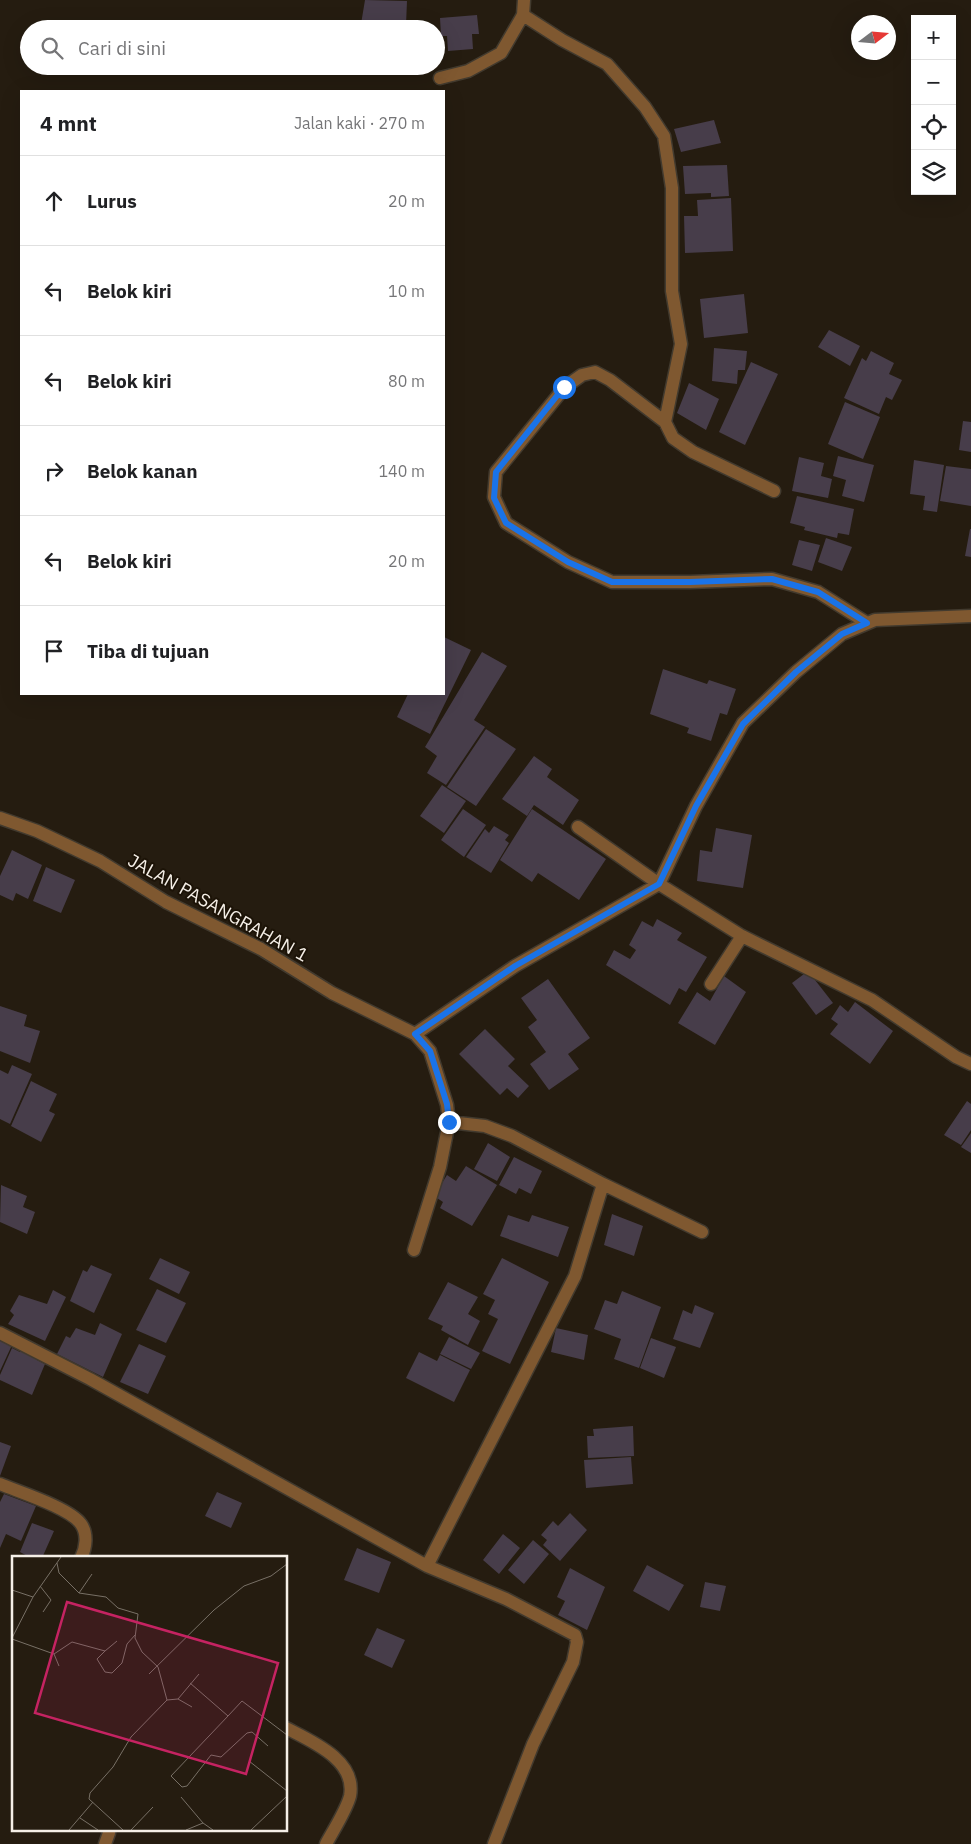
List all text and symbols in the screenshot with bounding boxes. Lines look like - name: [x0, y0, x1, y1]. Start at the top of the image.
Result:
- north arrow: [851, 15, 896, 60]
- map controls: [911, 15, 956, 195]
- button: +: [911, 15, 956, 60]
- search box: [20, 20, 445, 75]
- icon: search: [38, 34, 66, 62]
- text: Cari di sini: [78, 36, 166, 60]
- button: −: [911, 60, 956, 105]
- button: locate: [911, 105, 956, 150]
- text: 4 mnt: [40, 109, 97, 137]
- text: Jalan kaki · 270 m: [294, 113, 425, 133]
- button: layers: [911, 150, 956, 195]
- icon: ahead: [40, 187, 68, 215]
- text: Lurus: [87, 189, 137, 213]
- text: 20 m: [388, 191, 425, 211]
- icon: left: [40, 277, 68, 305]
- text: Belok kiri: [87, 279, 172, 303]
- text: 10 m: [388, 281, 425, 301]
- icon: left: [40, 367, 68, 395]
- text: Belok kiri: [87, 369, 172, 393]
- text: 80 m: [388, 371, 425, 391]
- route start: [553, 376, 576, 399]
- icon: right: [40, 457, 68, 485]
- text: Belok kanan: [87, 459, 198, 483]
- text: 140 m: [378, 461, 425, 481]
- icon: left: [40, 547, 68, 575]
- text: Belok kiri: [87, 549, 172, 573]
- text: 20 m: [388, 551, 425, 571]
- icon: arrive: [40, 637, 68, 665]
- text: Tiba di tujuan: [87, 639, 209, 663]
- street label: JALAN PASANGRAHAN 1: [124, 848, 312, 967]
- route end: [438, 1111, 461, 1134]
- inset map: [12, 1556, 288, 1832]

